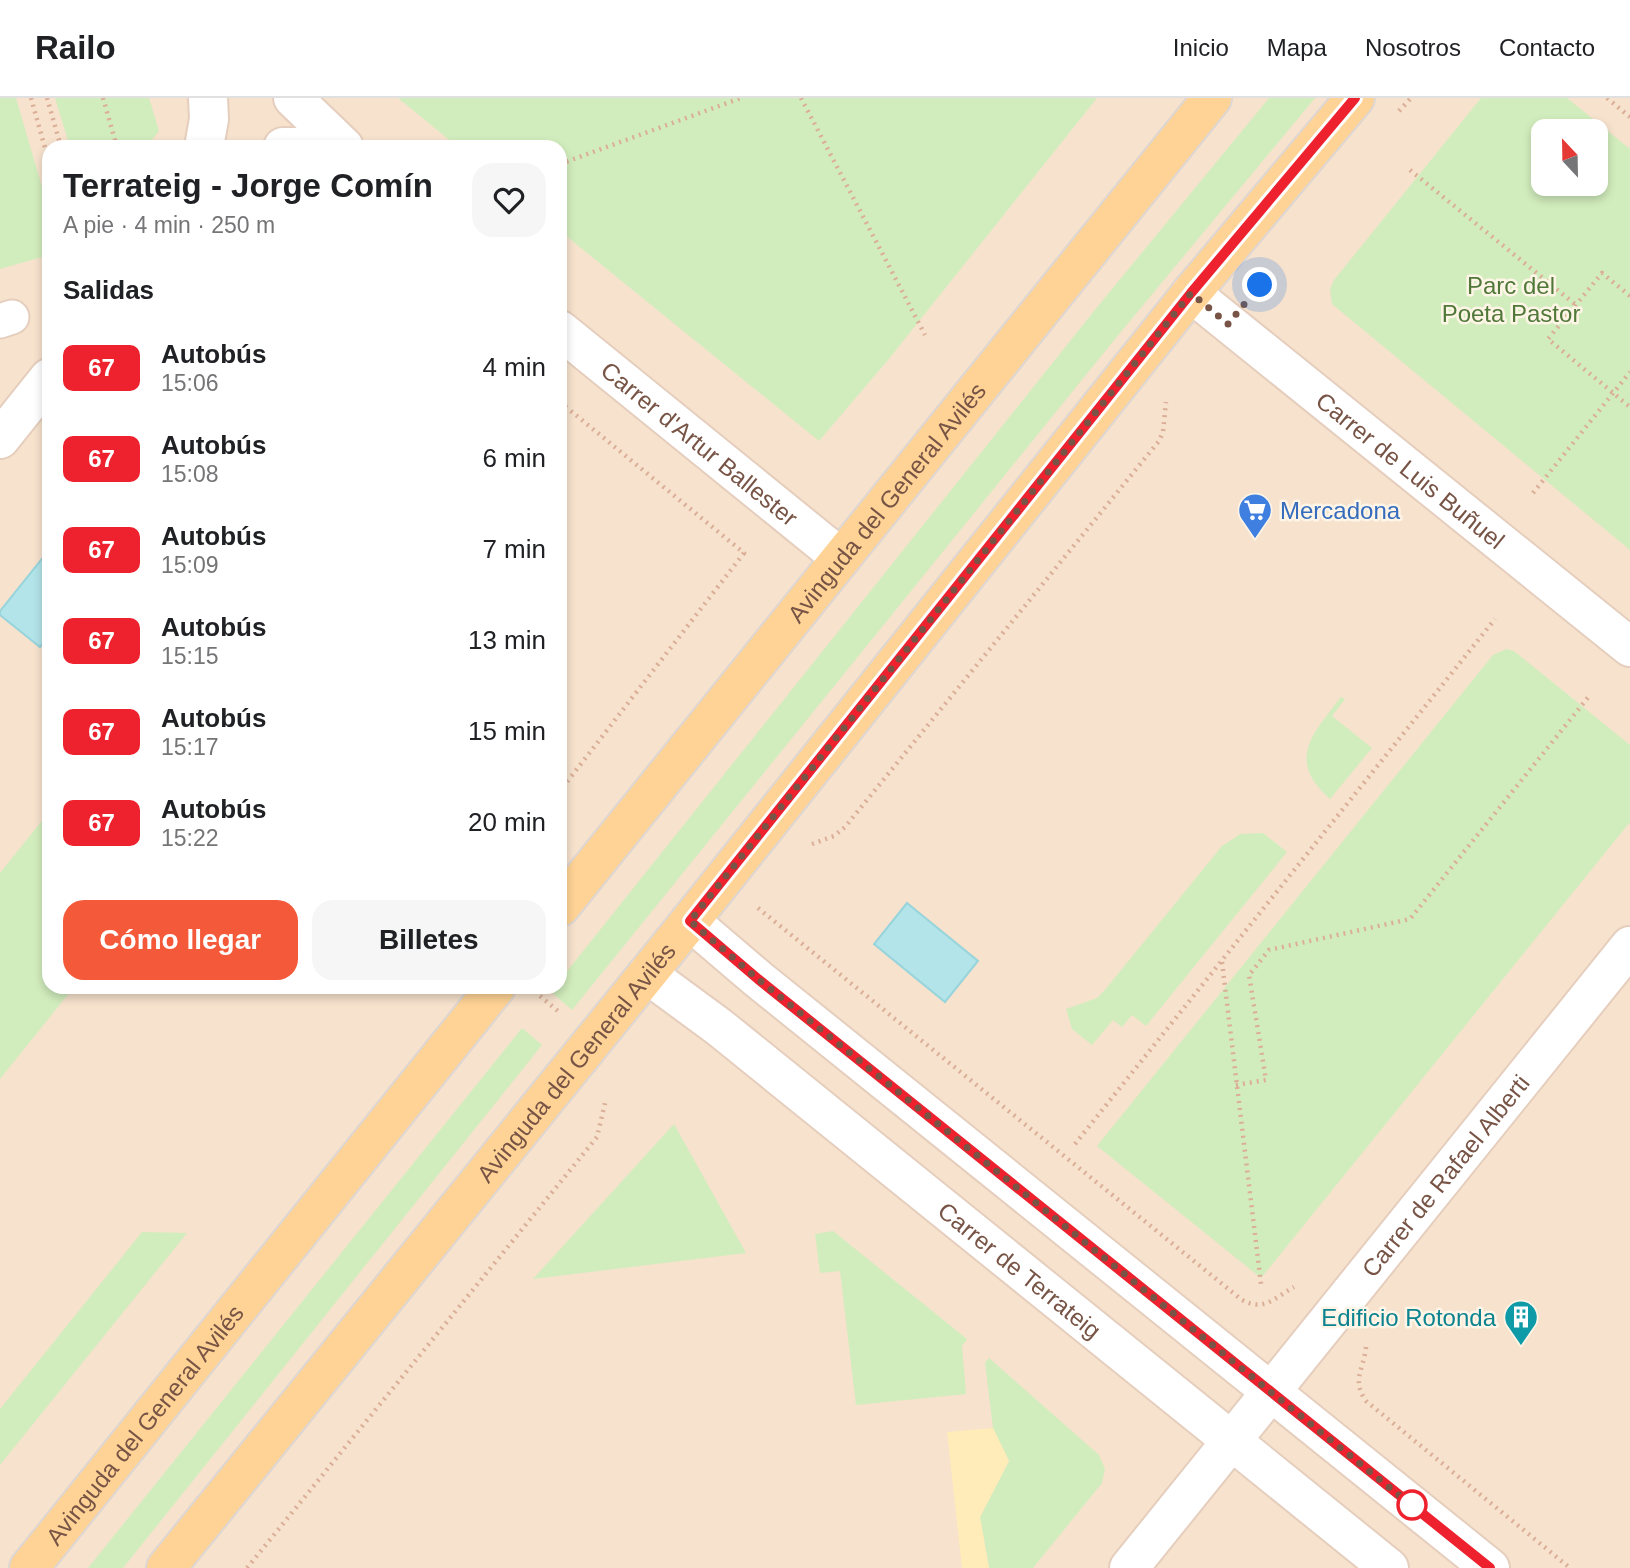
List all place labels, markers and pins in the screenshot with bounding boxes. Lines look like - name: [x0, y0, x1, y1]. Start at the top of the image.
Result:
- supermarket icon: Mercadona: [1236, 491, 1274, 540]
- place label: Mercadona: [1280, 497, 1401, 524]
- building icon: Edificio Rotonda: [1502, 1298, 1540, 1347]
- place label: Edificio Rotonda: [1321, 1304, 1497, 1331]
- unlabelled marker: [1397, 1490, 1427, 1520]

